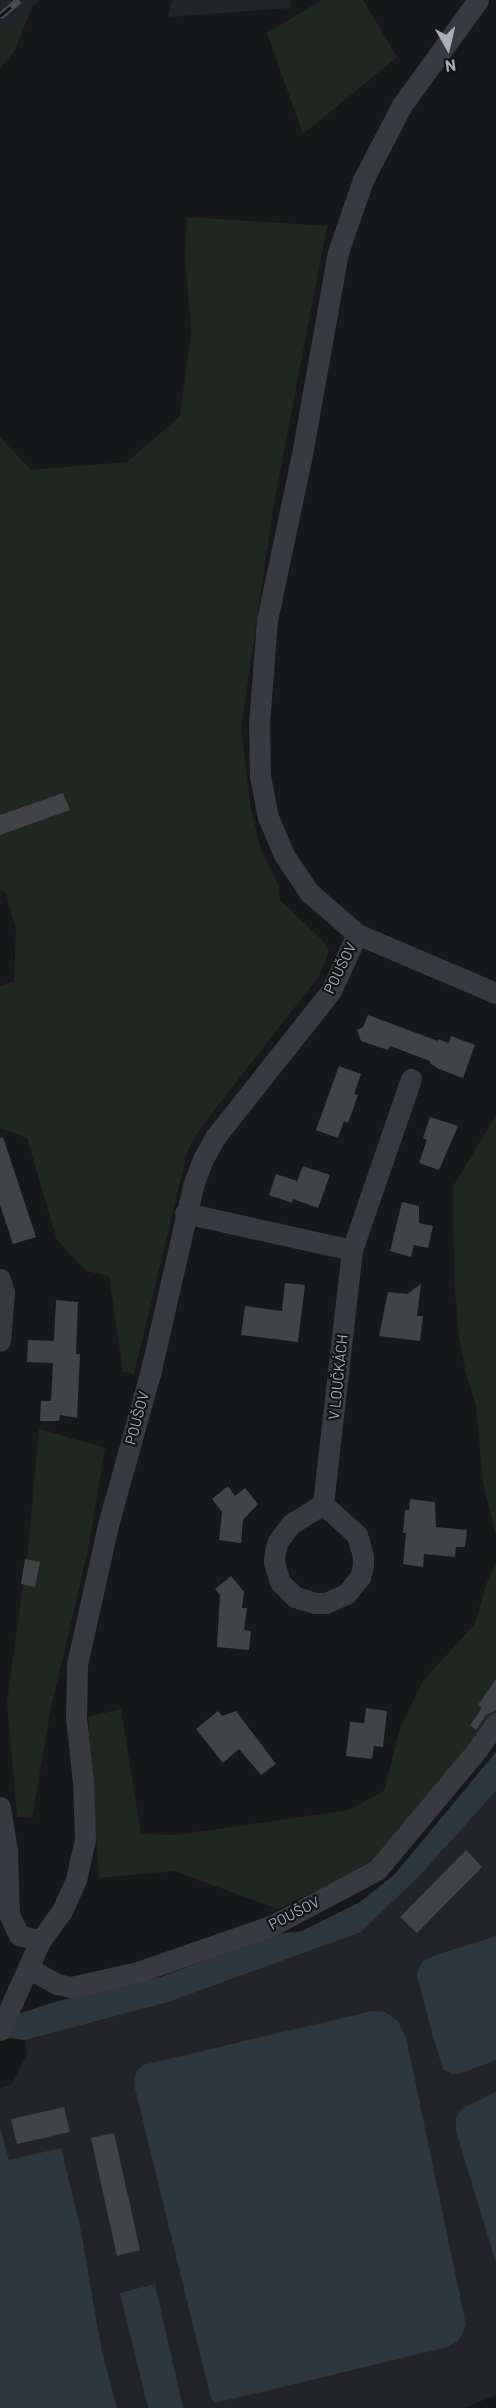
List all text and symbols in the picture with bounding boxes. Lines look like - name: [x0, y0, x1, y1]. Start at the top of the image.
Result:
- north arrow: [418, 18, 478, 78]
- text: N: [444, 56, 457, 76]
- street label: POUŠOV: [320, 939, 360, 997]
- street label: V LOUČKÁCH: [325, 1333, 351, 1421]
- street label: POUŠOV: [121, 1389, 153, 1447]
- street label: POUŠOV: [266, 1893, 322, 1933]

